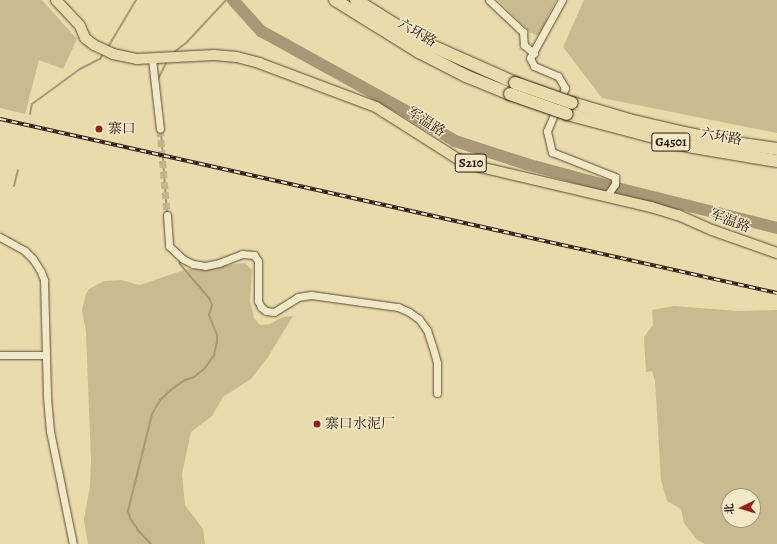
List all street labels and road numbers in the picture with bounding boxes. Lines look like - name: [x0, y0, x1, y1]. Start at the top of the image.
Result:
- street label: 六环路: [395, 15, 439, 51]
- street label: 军温路: [404, 104, 448, 140]
- street label: 六环路: [699, 125, 743, 149]
- road number: G4501: [651, 131, 691, 153]
- road number: S210: [454, 152, 488, 174]
- street label: 军温路: [707, 206, 753, 236]

